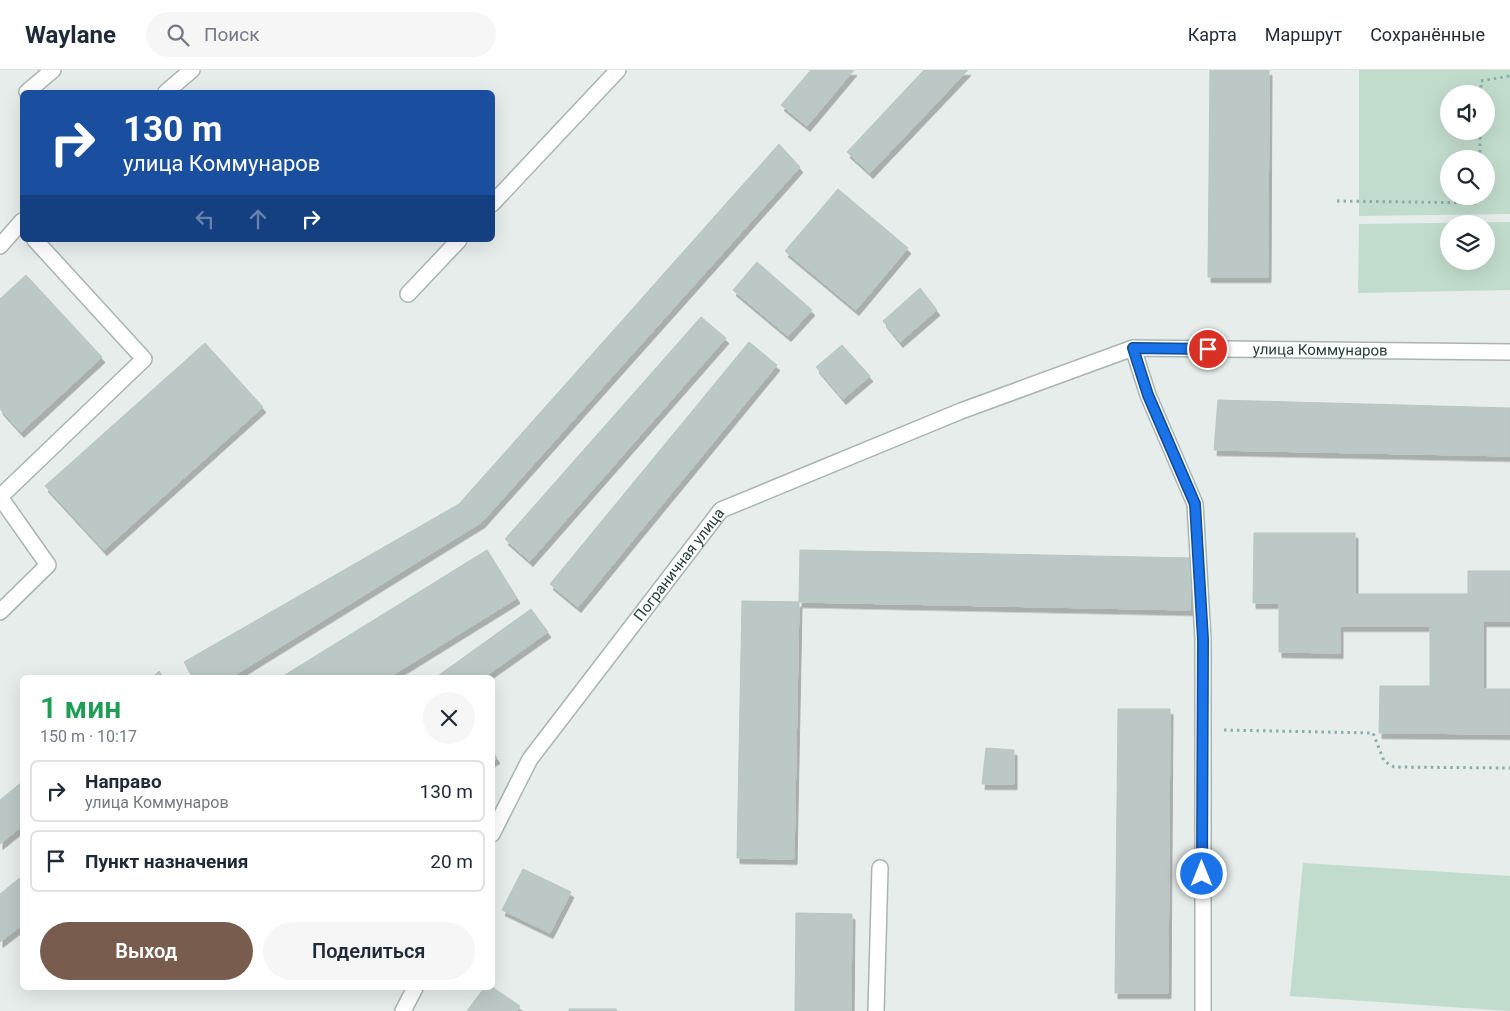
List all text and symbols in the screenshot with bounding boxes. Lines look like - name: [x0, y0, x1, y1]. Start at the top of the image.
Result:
- search box: [146, 12, 496, 57]
- text: Waylane: [25, 21, 116, 49]
- icon: search: [164, 21, 192, 49]
- text: Поиск: [204, 23, 260, 46]
- text: Карта: [1188, 24, 1237, 45]
- text: Маршрут: [1265, 24, 1342, 45]
- text: Сохранённые: [1370, 24, 1485, 45]
- map controls: [1440, 85, 1495, 270]
- button: sound: [1440, 85, 1495, 140]
- text: 130 m: [123, 109, 222, 150]
- icon: right: [40, 110, 105, 175]
- button: search: [1440, 150, 1495, 205]
- text: улица Коммунаров: [123, 151, 320, 176]
- icon: left: [191, 205, 219, 233]
- icon: ahead: [244, 205, 272, 233]
- icon: right: [297, 205, 325, 233]
- button: layers: [1440, 215, 1495, 270]
- pin: [1187, 328, 1229, 370]
- icon: arrive: [1194, 335, 1222, 363]
- street label: улица Коммунаров: [1253, 340, 1388, 360]
- street label: Пограничная улица: [630, 505, 728, 625]
- text: 1 мин: [40, 690, 121, 725]
- button: close: [423, 692, 475, 744]
- text: 150 m · 10:17: [40, 727, 137, 746]
- text: Направо: [85, 770, 162, 793]
- icon: right: [42, 777, 70, 805]
- text: 130 m: [420, 780, 473, 803]
- text: улица Коммунаров: [85, 793, 229, 812]
- icon: arrive: [42, 847, 70, 875]
- position arrow: [1175, 847, 1227, 899]
- text: Пункт назначения: [85, 850, 248, 873]
- text: 20 m: [430, 850, 473, 873]
- button: Выход: [40, 922, 253, 980]
- button: Поделиться: [263, 922, 475, 980]

